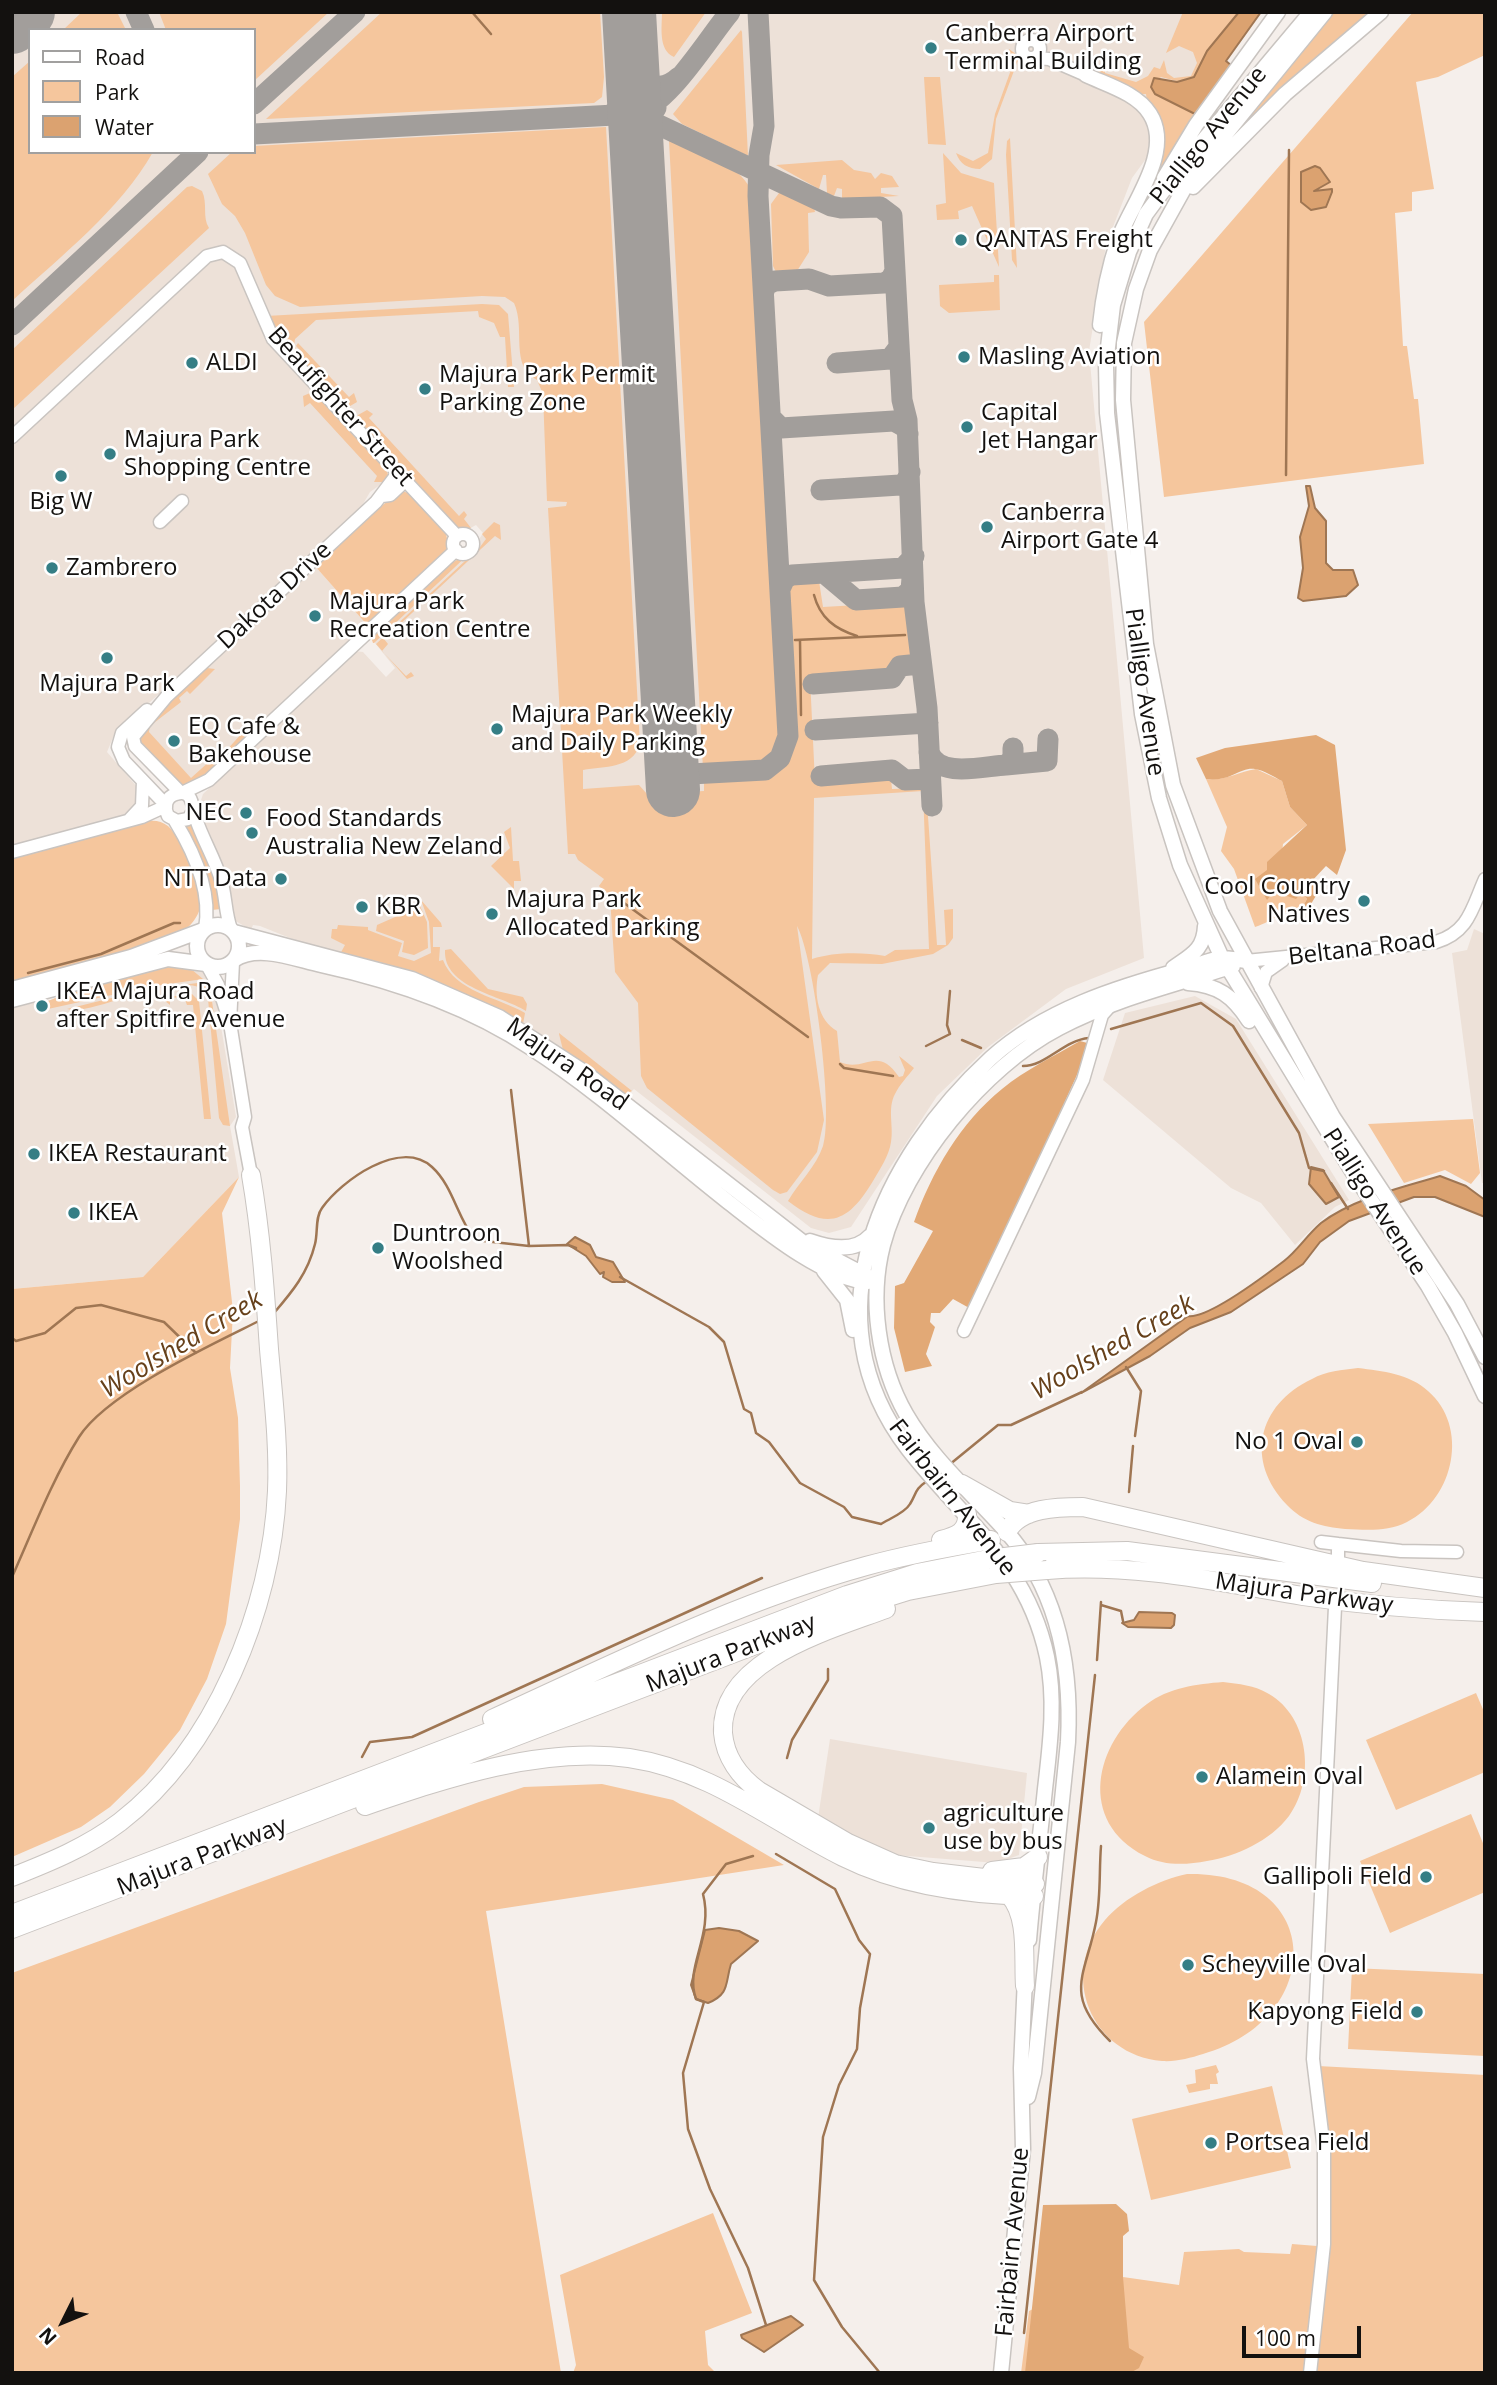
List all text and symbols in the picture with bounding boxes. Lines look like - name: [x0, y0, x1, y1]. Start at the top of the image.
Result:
- place label: Canberra Airport Terminal Building: [945, 20, 1141, 76]
- legend: [28, 28, 256, 154]
- marker: Canberra Airport Terminal Building: [923, 40, 939, 56]
- text: Road: [95, 43, 145, 71]
- street label: Pialligo Avenue: [1145, 61, 1273, 211]
- text: Park: [95, 78, 139, 106]
- text: Water: [95, 113, 154, 141]
- place label: QANTAS Freight: [975, 226, 1153, 254]
- marker: QANTAS Freight: [953, 232, 969, 248]
- street label: Beaufighter Street: [261, 322, 419, 492]
- place label: Masling Aviation: [978, 343, 1161, 371]
- place label: ALDI: [206, 349, 258, 377]
- marker: Masling Aviation: [956, 349, 972, 365]
- marker: ALDI: [184, 355, 200, 371]
- place label: Majura Park Permit Parking Zone: [439, 361, 655, 417]
- marker: Majura Park Permit Parking Zone: [417, 381, 433, 397]
- place label: Capital Jet Hangar: [981, 399, 1098, 455]
- marker: Capital Jet Hangar: [959, 419, 975, 435]
- place label: Majura Park Shopping Centre: [124, 426, 311, 482]
- marker: Majura Park Shopping Centre: [102, 446, 118, 462]
- marker: Big W: [53, 468, 69, 484]
- place label: Big W: [30, 488, 92, 516]
- place label: Canberra Airport Gate 4: [1001, 499, 1159, 555]
- marker: Canberra Airport Gate 4: [979, 519, 995, 535]
- street label: Dakota Drive: [212, 536, 338, 656]
- place label: Zambrero: [66, 554, 178, 582]
- marker: Zambrero: [44, 560, 60, 576]
- place label: Majura Park Recreation Centre: [329, 588, 531, 644]
- street label: Pialligo Avenue: [1118, 606, 1170, 778]
- marker: Majura Park Recreation Centre: [307, 608, 323, 624]
- marker: Majura Park: [99, 650, 115, 666]
- place label: Majura Park: [39, 670, 175, 698]
- place label: Majura Park Weekly and Daily Parking: [511, 701, 732, 757]
- place label: EQ Cafe & Bakehouse: [188, 713, 312, 769]
- marker: Majura Park Weekly and Daily Parking: [489, 721, 505, 737]
- marker: EQ Cafe & Bakehouse: [166, 733, 182, 749]
- place label: NEC: [185, 799, 232, 827]
- marker: NEC: [238, 805, 254, 821]
- place label: Food Standards Australia New Zeland: [266, 805, 503, 861]
- marker: Food Standards Australia New Zeland: [244, 825, 260, 841]
- place label: NTT Data: [164, 865, 267, 893]
- marker: NTT Data: [273, 871, 289, 887]
- place label: Cool Country Natives: [1204, 873, 1350, 929]
- place label: Majura Park Allocated Parking: [506, 886, 700, 942]
- place label: KBR: [376, 893, 421, 921]
- marker: Cool Country Natives: [1356, 893, 1372, 909]
- marker: KBR: [354, 899, 370, 915]
- marker: Majura Park Allocated Parking: [484, 906, 500, 922]
- street label: Beltana Road: [1287, 926, 1437, 972]
- place label: IKEA Majura Road after Spitfire Avenue: [56, 978, 285, 1034]
- marker: IKEA Majura Road after Spitfire Avenue: [34, 998, 50, 1014]
- street label: Majura Road: [500, 1012, 634, 1118]
- street label: Pialligo Avenue: [1316, 1123, 1432, 1281]
- place label: IKEA Restaurant: [48, 1140, 227, 1168]
- marker: IKEA Restaurant: [26, 1146, 42, 1162]
- place label: IKEA: [88, 1199, 138, 1227]
- marker: IKEA: [66, 1205, 82, 1221]
- place label: Duntroon Woolshed: [392, 1220, 503, 1276]
- marker: Duntroon Woolshed: [370, 1240, 386, 1256]
- water label: Woolshed Creek: [96, 1284, 268, 1406]
- water label: Woolshed Creek: [1026, 1289, 1200, 1407]
- street label: Fairbairn Avenue: [882, 1414, 1022, 1582]
- place label: No 1 Oval: [1234, 1428, 1343, 1456]
- marker: No 1 Oval: [1349, 1434, 1365, 1450]
- street label: Majura Parkway: [1213, 1567, 1395, 1621]
- street label: Majura Parkway: [642, 1608, 820, 1700]
- place label: Alamein Oval: [1216, 1763, 1363, 1791]
- marker: Alamein Oval: [1194, 1769, 1210, 1785]
- place label: agriculture use by bus: [943, 1800, 1064, 1856]
- street label: Majura Parkway: [113, 1811, 291, 1903]
- marker: agriculture use by bus: [921, 1820, 937, 1836]
- place label: Gallipoli Field: [1263, 1863, 1412, 1891]
- marker: Gallipoli Field: [1418, 1869, 1434, 1885]
- place label: Scheyville Oval: [1202, 1951, 1367, 1979]
- marker: Scheyville Oval: [1180, 1957, 1196, 1973]
- place label: Kapyong Field: [1247, 1998, 1403, 2026]
- marker: Kapyong Field: [1409, 2004, 1425, 2020]
- place label: Portsea Field: [1225, 2129, 1369, 2157]
- marker: Portsea Field: [1203, 2135, 1219, 2151]
- street label: Fairbairn Avenue: [990, 2146, 1036, 2338]
- north arrow: [28, 2287, 98, 2357]
- scale bar: [1245, 2312, 1364, 2356]
- text: N: [33, 2322, 62, 2351]
- text: 100 m: [1255, 2324, 1316, 2352]

